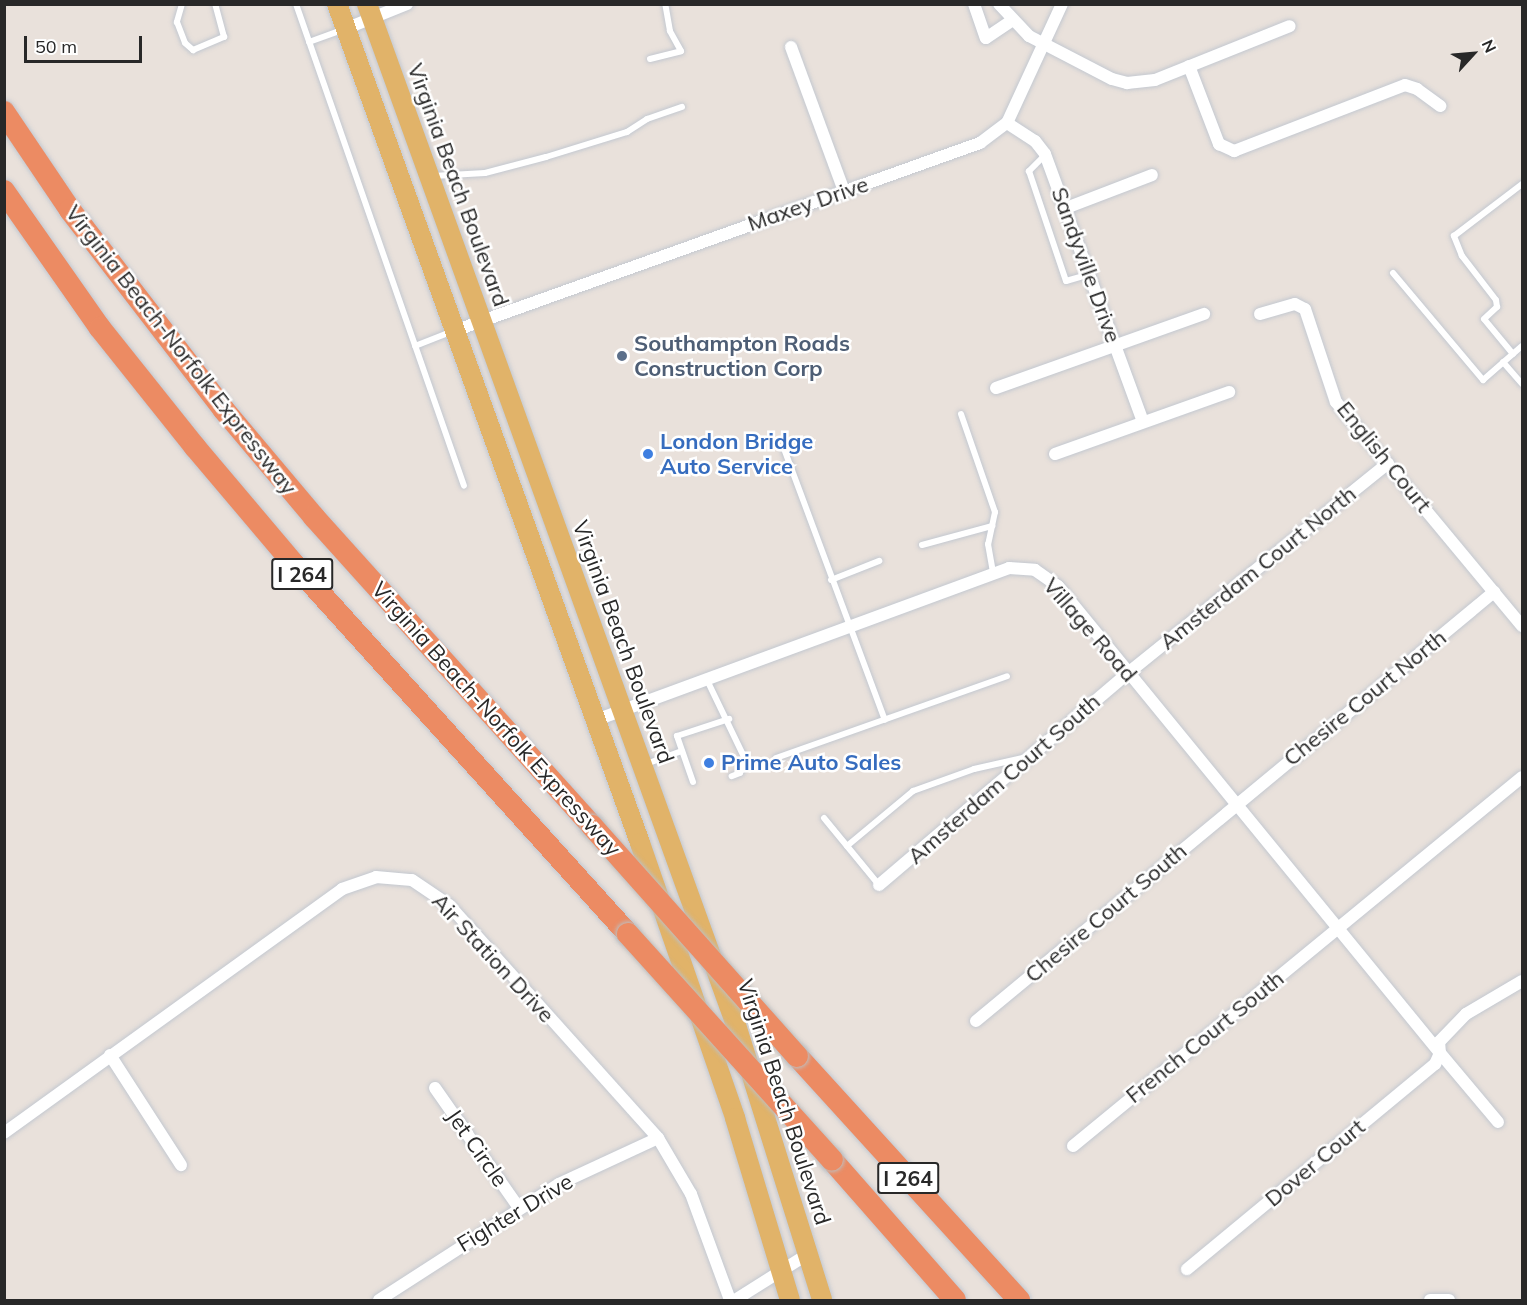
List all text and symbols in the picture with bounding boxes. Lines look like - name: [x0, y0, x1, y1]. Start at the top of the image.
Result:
- scale bar: [27, 24, 146, 62]
- north arrow: [1443, 24, 1503, 84]
- text: 50 m: [35, 35, 77, 58]
- text: N: [1478, 36, 1501, 56]
- street label: Virginia Beach Boulevard: [402, 60, 514, 310]
- street label: Maxey Drive: [744, 171, 872, 237]
- street label: Sandyville Drive: [1046, 184, 1126, 346]
- street label: Virginia Beach-Norfolk Expressway: [60, 200, 302, 500]
- place label: Southampton Roads Construction Corp: [634, 330, 850, 382]
- marker: Southampton Roads Construction Corp: [615, 349, 629, 363]
- street label: English Court: [1331, 396, 1437, 518]
- place label: London Bridge Auto Service: [660, 428, 813, 480]
- marker: London Bridge Auto Service: [641, 447, 655, 461]
- street label: Amsterdam Court North: [1155, 481, 1361, 655]
- street label: Virginia Beach Boulevard: [567, 517, 679, 767]
- road number: I 264: [270, 556, 334, 592]
- street label: Village Road: [1038, 573, 1142, 687]
- street label: Virginia Beach-Norfolk Expressway: [366, 576, 626, 862]
- street label: Chesire Court North: [1278, 624, 1452, 772]
- street label: Amsterdam Court South: [902, 688, 1106, 870]
- place label: Prime Auto Sales: [721, 750, 901, 776]
- marker: Prime Auto Sales: [702, 756, 716, 770]
- street label: Chesire Court South: [1020, 838, 1192, 988]
- street label: Air Station Drive: [426, 888, 560, 1028]
- street label: French Court South: [1121, 965, 1289, 1109]
- street label: Virginia Beach Boulevard: [732, 976, 836, 1228]
- street label: Jet Circle: [441, 1104, 513, 1192]
- street label: Dover Court: [1260, 1114, 1370, 1212]
- road number: I 264: [876, 1160, 940, 1196]
- street label: Fighter Drive: [452, 1168, 578, 1258]

